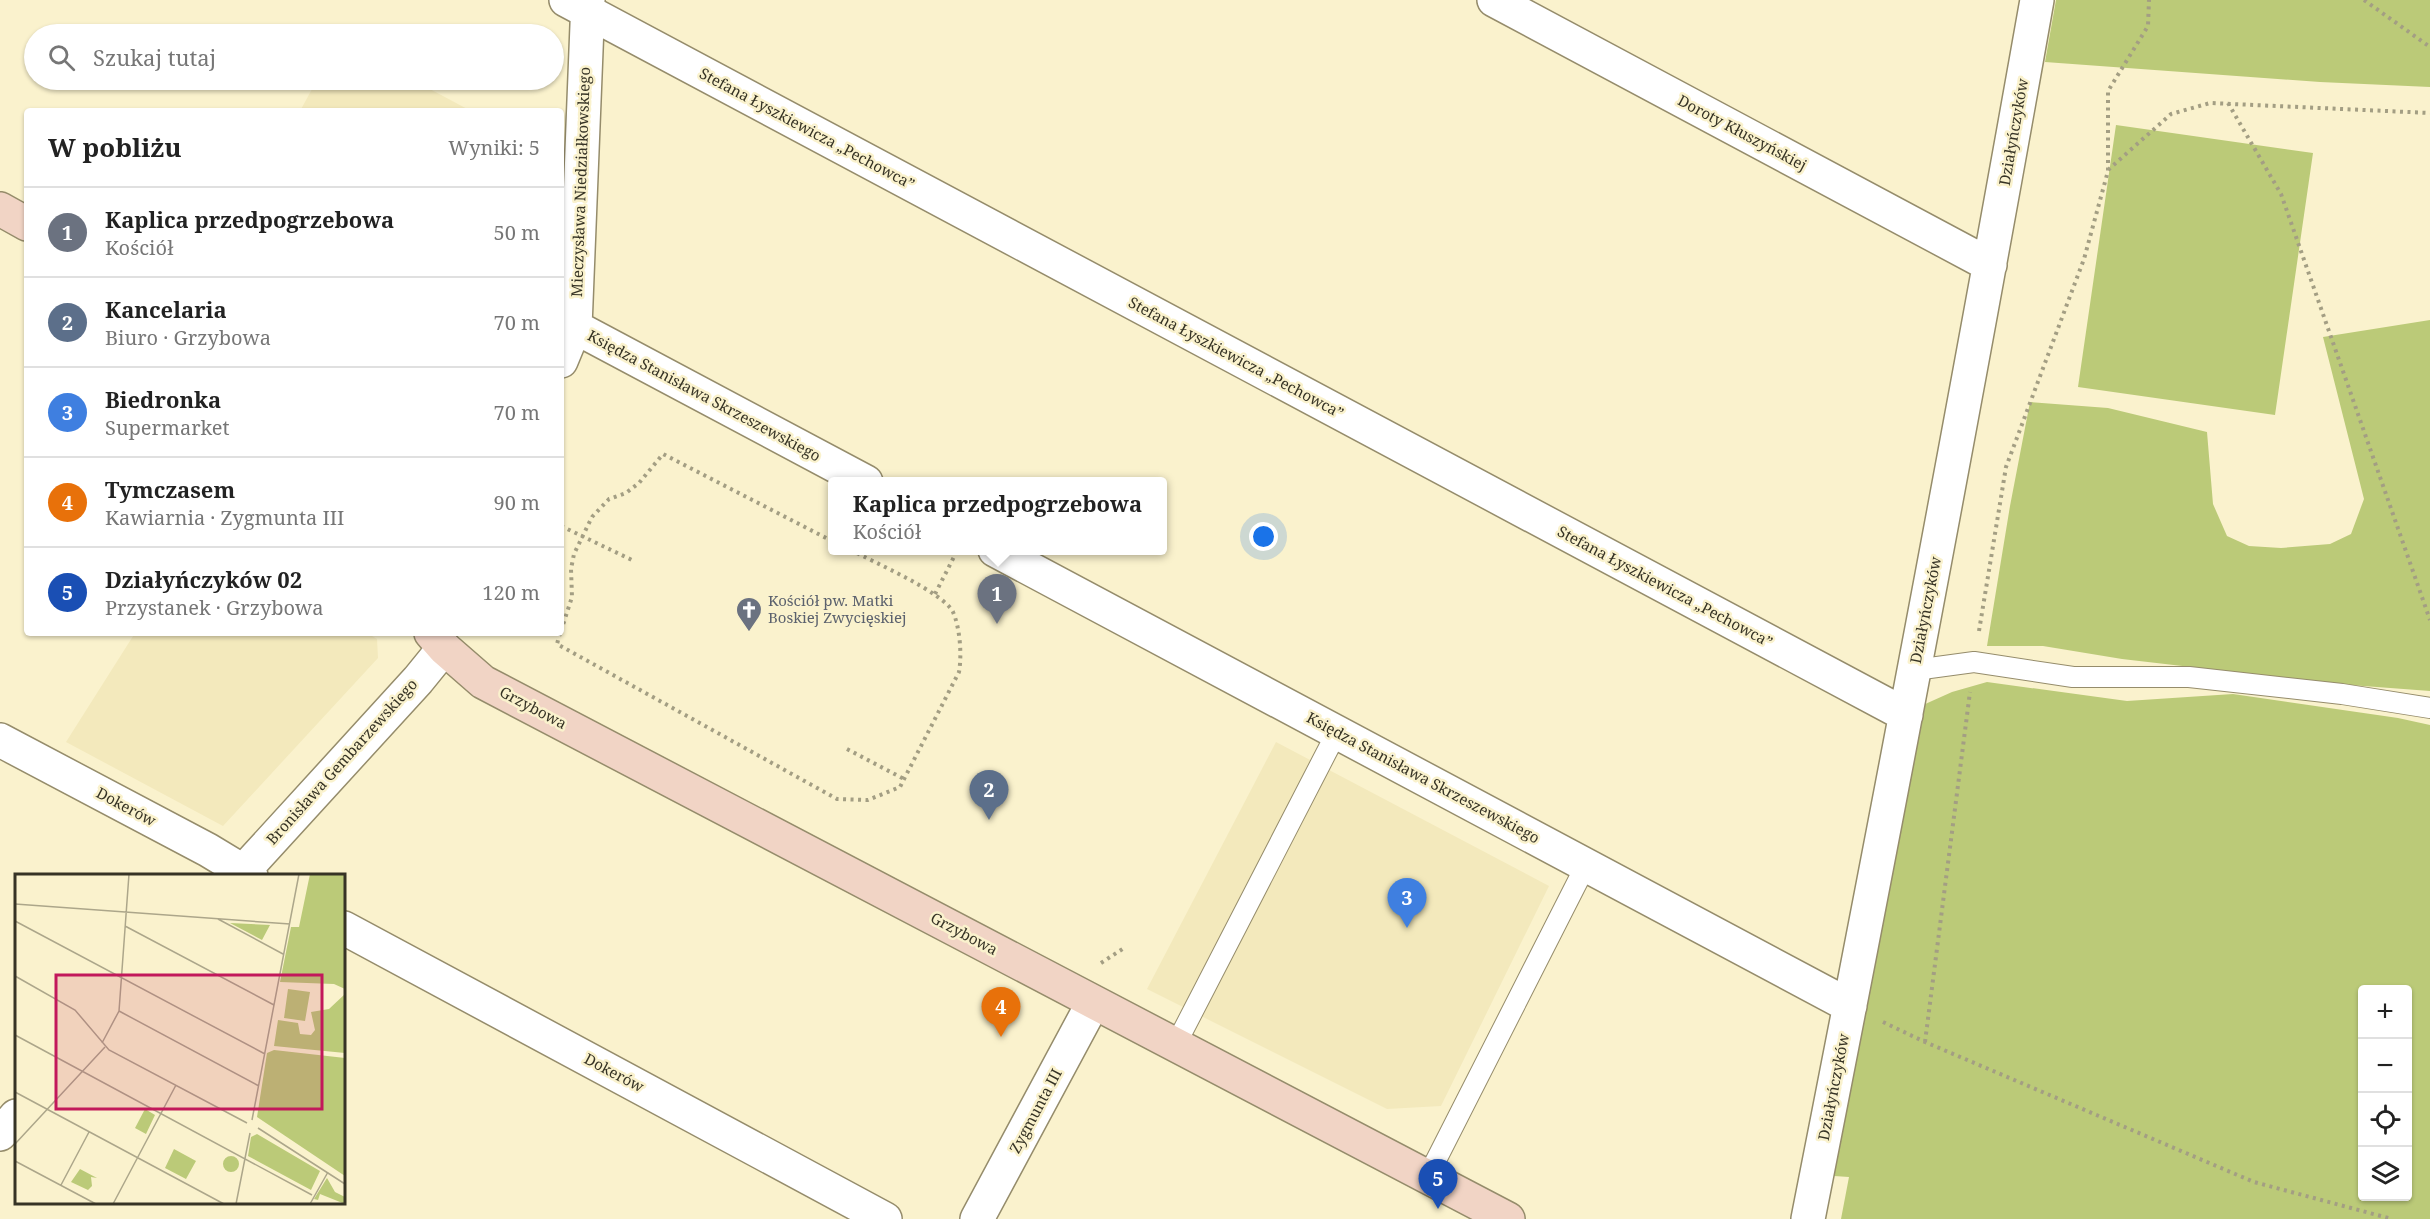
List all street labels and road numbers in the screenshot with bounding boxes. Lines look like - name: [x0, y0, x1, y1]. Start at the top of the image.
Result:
- street label: Stefana Łyszkiewicza „Pechowca”: [696, 63, 919, 193]
- street label: Mieczysława Niedziałkowskiego: [566, 67, 594, 297]
- street label: Działyńczyków: [1994, 77, 2032, 187]
- street label: Doroty Kłuszyńskiej: [1675, 90, 1810, 175]
- street label: Stefana Łyszkiewicza „Pechowca”: [1125, 292, 1348, 422]
- street label: Księdza Stanisława Skrzeszewskiego: [584, 325, 824, 465]
- street label: Stefana Łyszkiewicza „Pechowca”: [1554, 521, 1777, 651]
- street label: Działyńczyków: [1905, 555, 1945, 665]
- street label: Bronisława Gembarzewskiego: [261, 674, 421, 849]
- street label: Grzybowa: [496, 681, 570, 733]
- street label: Księdza Stanisława Skrzeszewskiego: [1303, 707, 1543, 847]
- street label: Dokerów: [93, 782, 160, 830]
- street label: Grzybowa: [927, 907, 1001, 959]
- street label: Działyńczyków: [1813, 1032, 1853, 1142]
- street label: Dokerów: [581, 1048, 648, 1096]
- street label: Zygmunta III: [1004, 1065, 1066, 1156]

